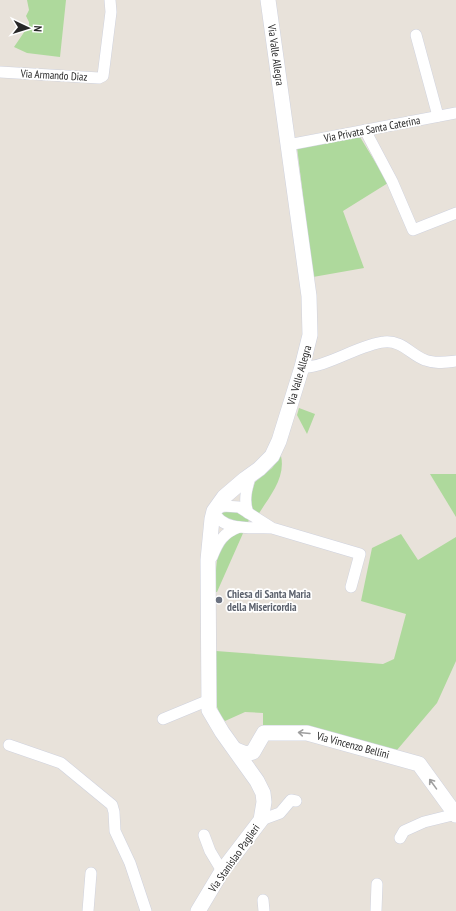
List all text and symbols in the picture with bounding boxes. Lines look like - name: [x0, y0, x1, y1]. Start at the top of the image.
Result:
- north arrow: [8, 8, 48, 48]
- street label: Via Valle Allegra: [265, 23, 287, 87]
- text: N: [31, 25, 45, 32]
- street label: Via Armando Diaz: [19, 66, 88, 84]
- street label: Via Privata Santa Caterina: [322, 113, 421, 145]
- street label: Via Valle Allegra: [283, 343, 314, 408]
- place label: Chiesa di Santa Maria della Misericordia: [227, 587, 311, 614]
- marker: Chiesa di Santa Maria della Misericordia: [214, 595, 224, 605]
- street label: Via Vincenzo Bellini: [314, 728, 391, 761]
- one-way arrow: [298, 730, 311, 737]
- one-way arrow: [429, 778, 437, 789]
- street label: Via Stanislao Paglieri: [205, 821, 263, 896]

